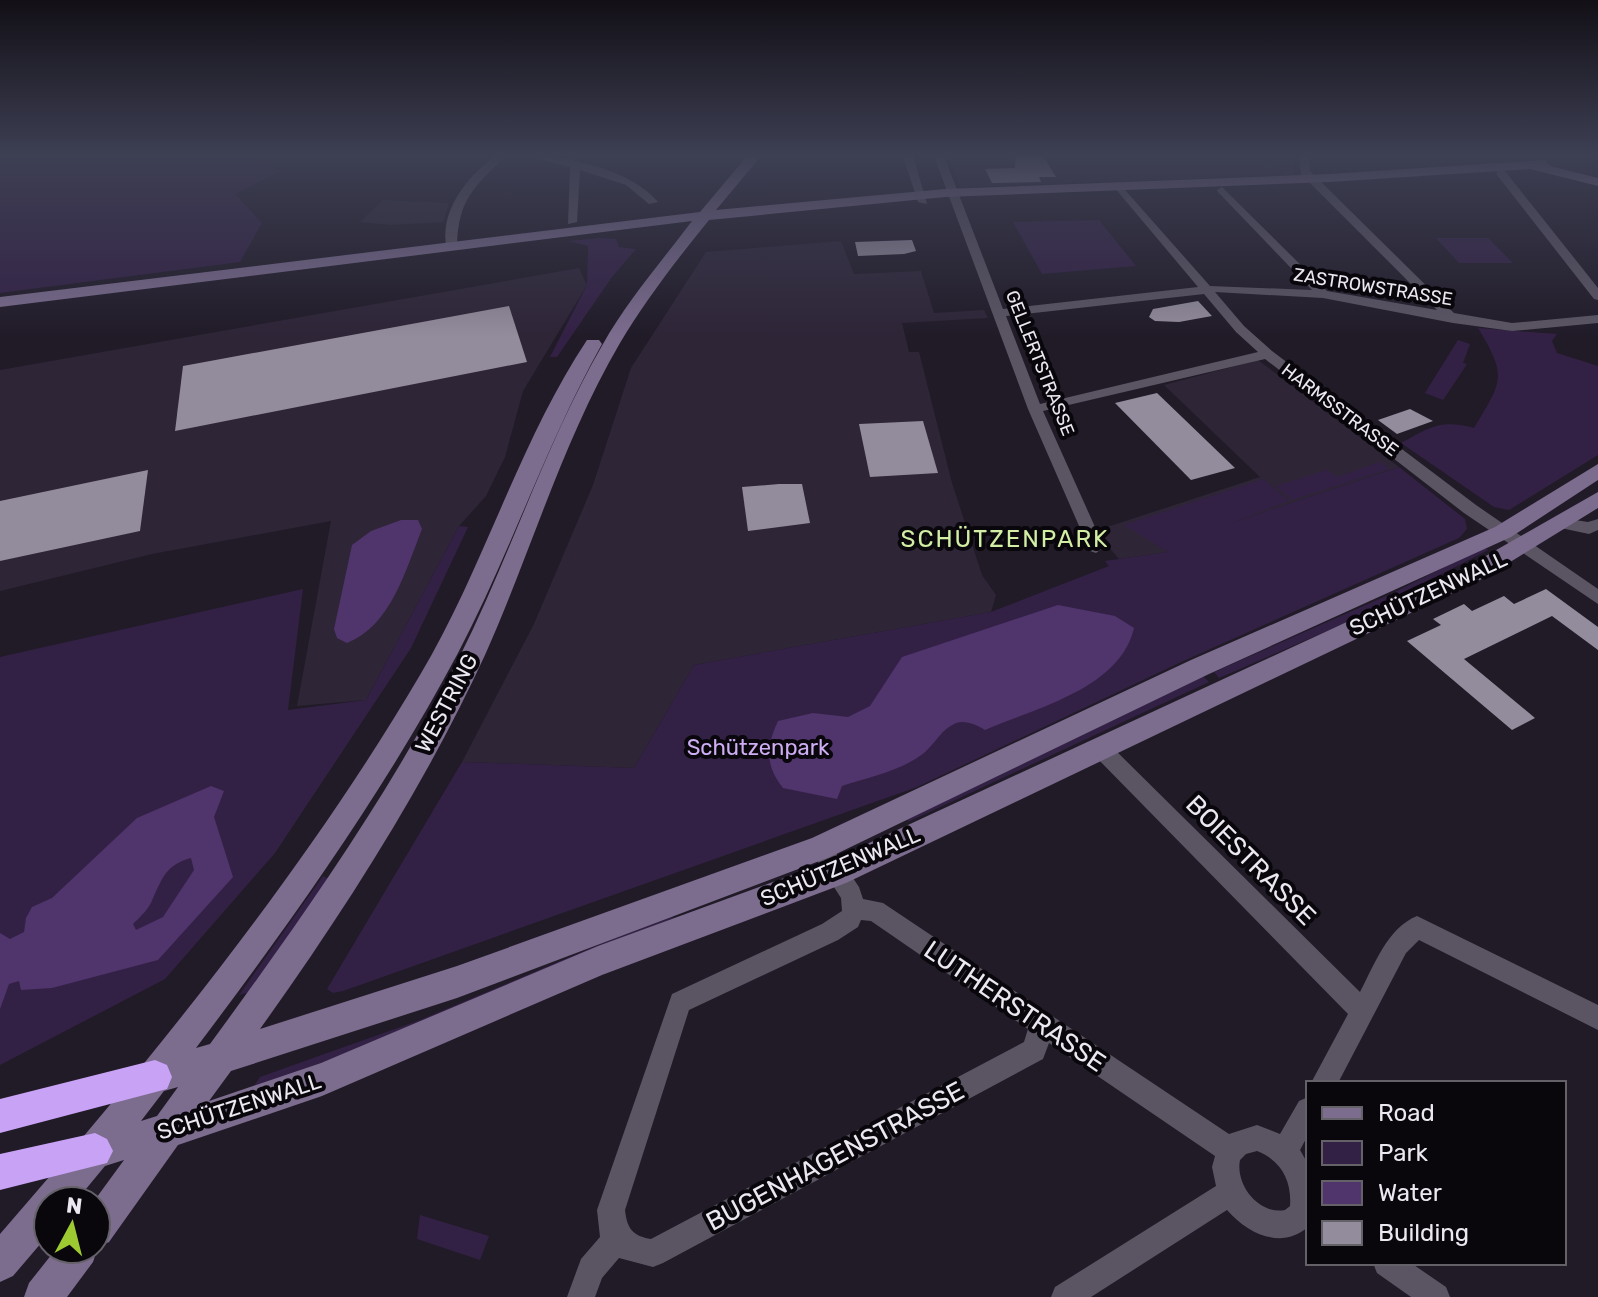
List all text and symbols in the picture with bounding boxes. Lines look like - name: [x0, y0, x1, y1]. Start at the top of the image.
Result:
- street label: ZASTROWSTRASSE: [1292, 264, 1454, 310]
- street label: GELLERTSTRASSE: [1001, 287, 1079, 439]
- street label: HARMSSTRASSE: [1277, 359, 1403, 461]
- district label: SCHÜTZENPARK: [900, 525, 1110, 553]
- street label: SCHÜTZENWALL: [1345, 545, 1511, 642]
- street label: WESTRING: [409, 649, 484, 757]
- park label: Schützenpark: [687, 734, 830, 761]
- street label: BOIESTRASSE: [1179, 789, 1322, 932]
- street label: SCHÜTZENWALL: [756, 821, 924, 912]
- street label: LUTHERSTRASSE: [918, 934, 1111, 1079]
- street label: SCHÜTZENWALL: [154, 1067, 324, 1146]
- street label: BUGENHAGENSTRASSE: [701, 1075, 969, 1238]
- legend: [1306, 1081, 1566, 1265]
- text: Road: [1378, 1099, 1435, 1127]
- text: Park: [1378, 1139, 1429, 1167]
- text: Water: [1378, 1179, 1442, 1207]
- north arrow: [32, 1185, 112, 1265]
- text: N: [65, 1191, 84, 1220]
- text: Building: [1378, 1219, 1469, 1247]

